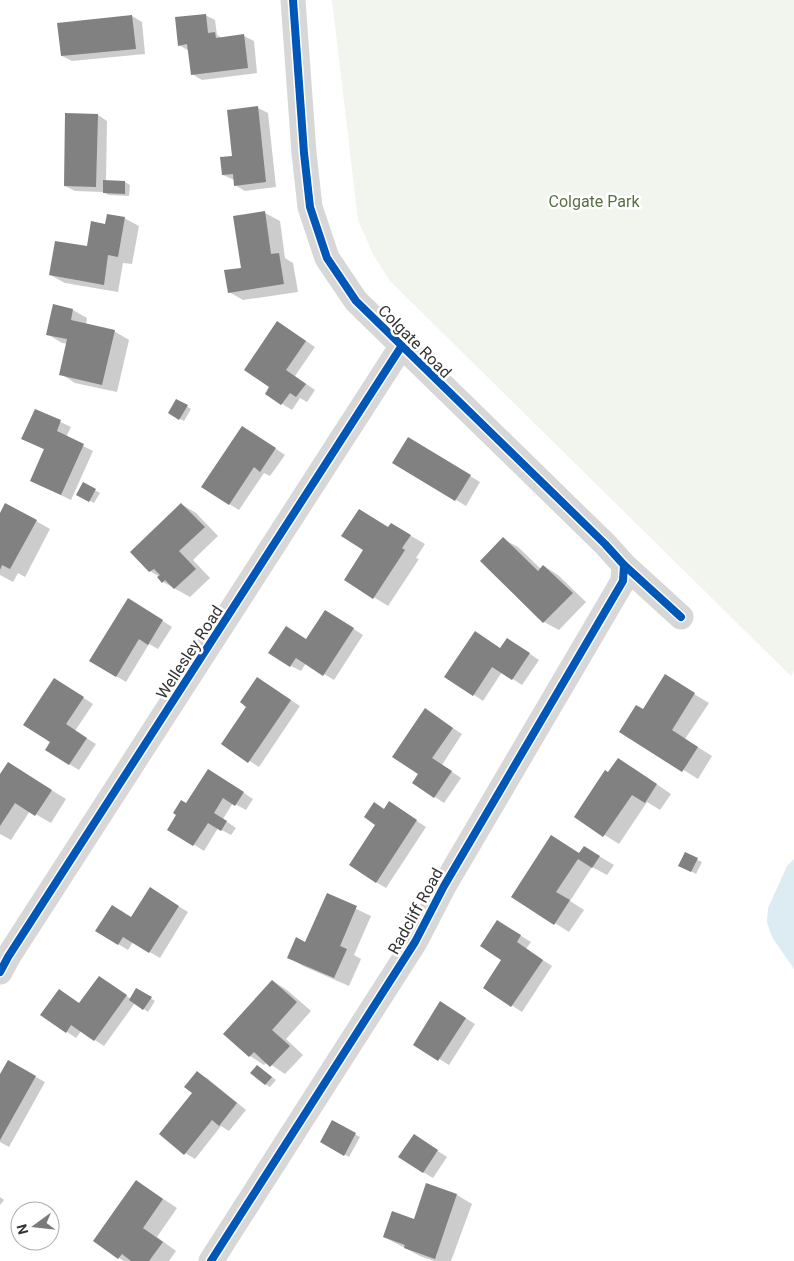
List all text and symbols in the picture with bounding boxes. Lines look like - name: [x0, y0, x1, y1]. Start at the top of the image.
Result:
- park label: Colgate Park: [548, 192, 640, 211]
- street label: Colgate Road: [374, 301, 455, 382]
- street label: Wellesley Road: [152, 602, 227, 703]
- street label: Radcliff Road: [384, 865, 447, 958]
- north arrow: [10, 1201, 60, 1251]
- text: N: [13, 1223, 31, 1236]

